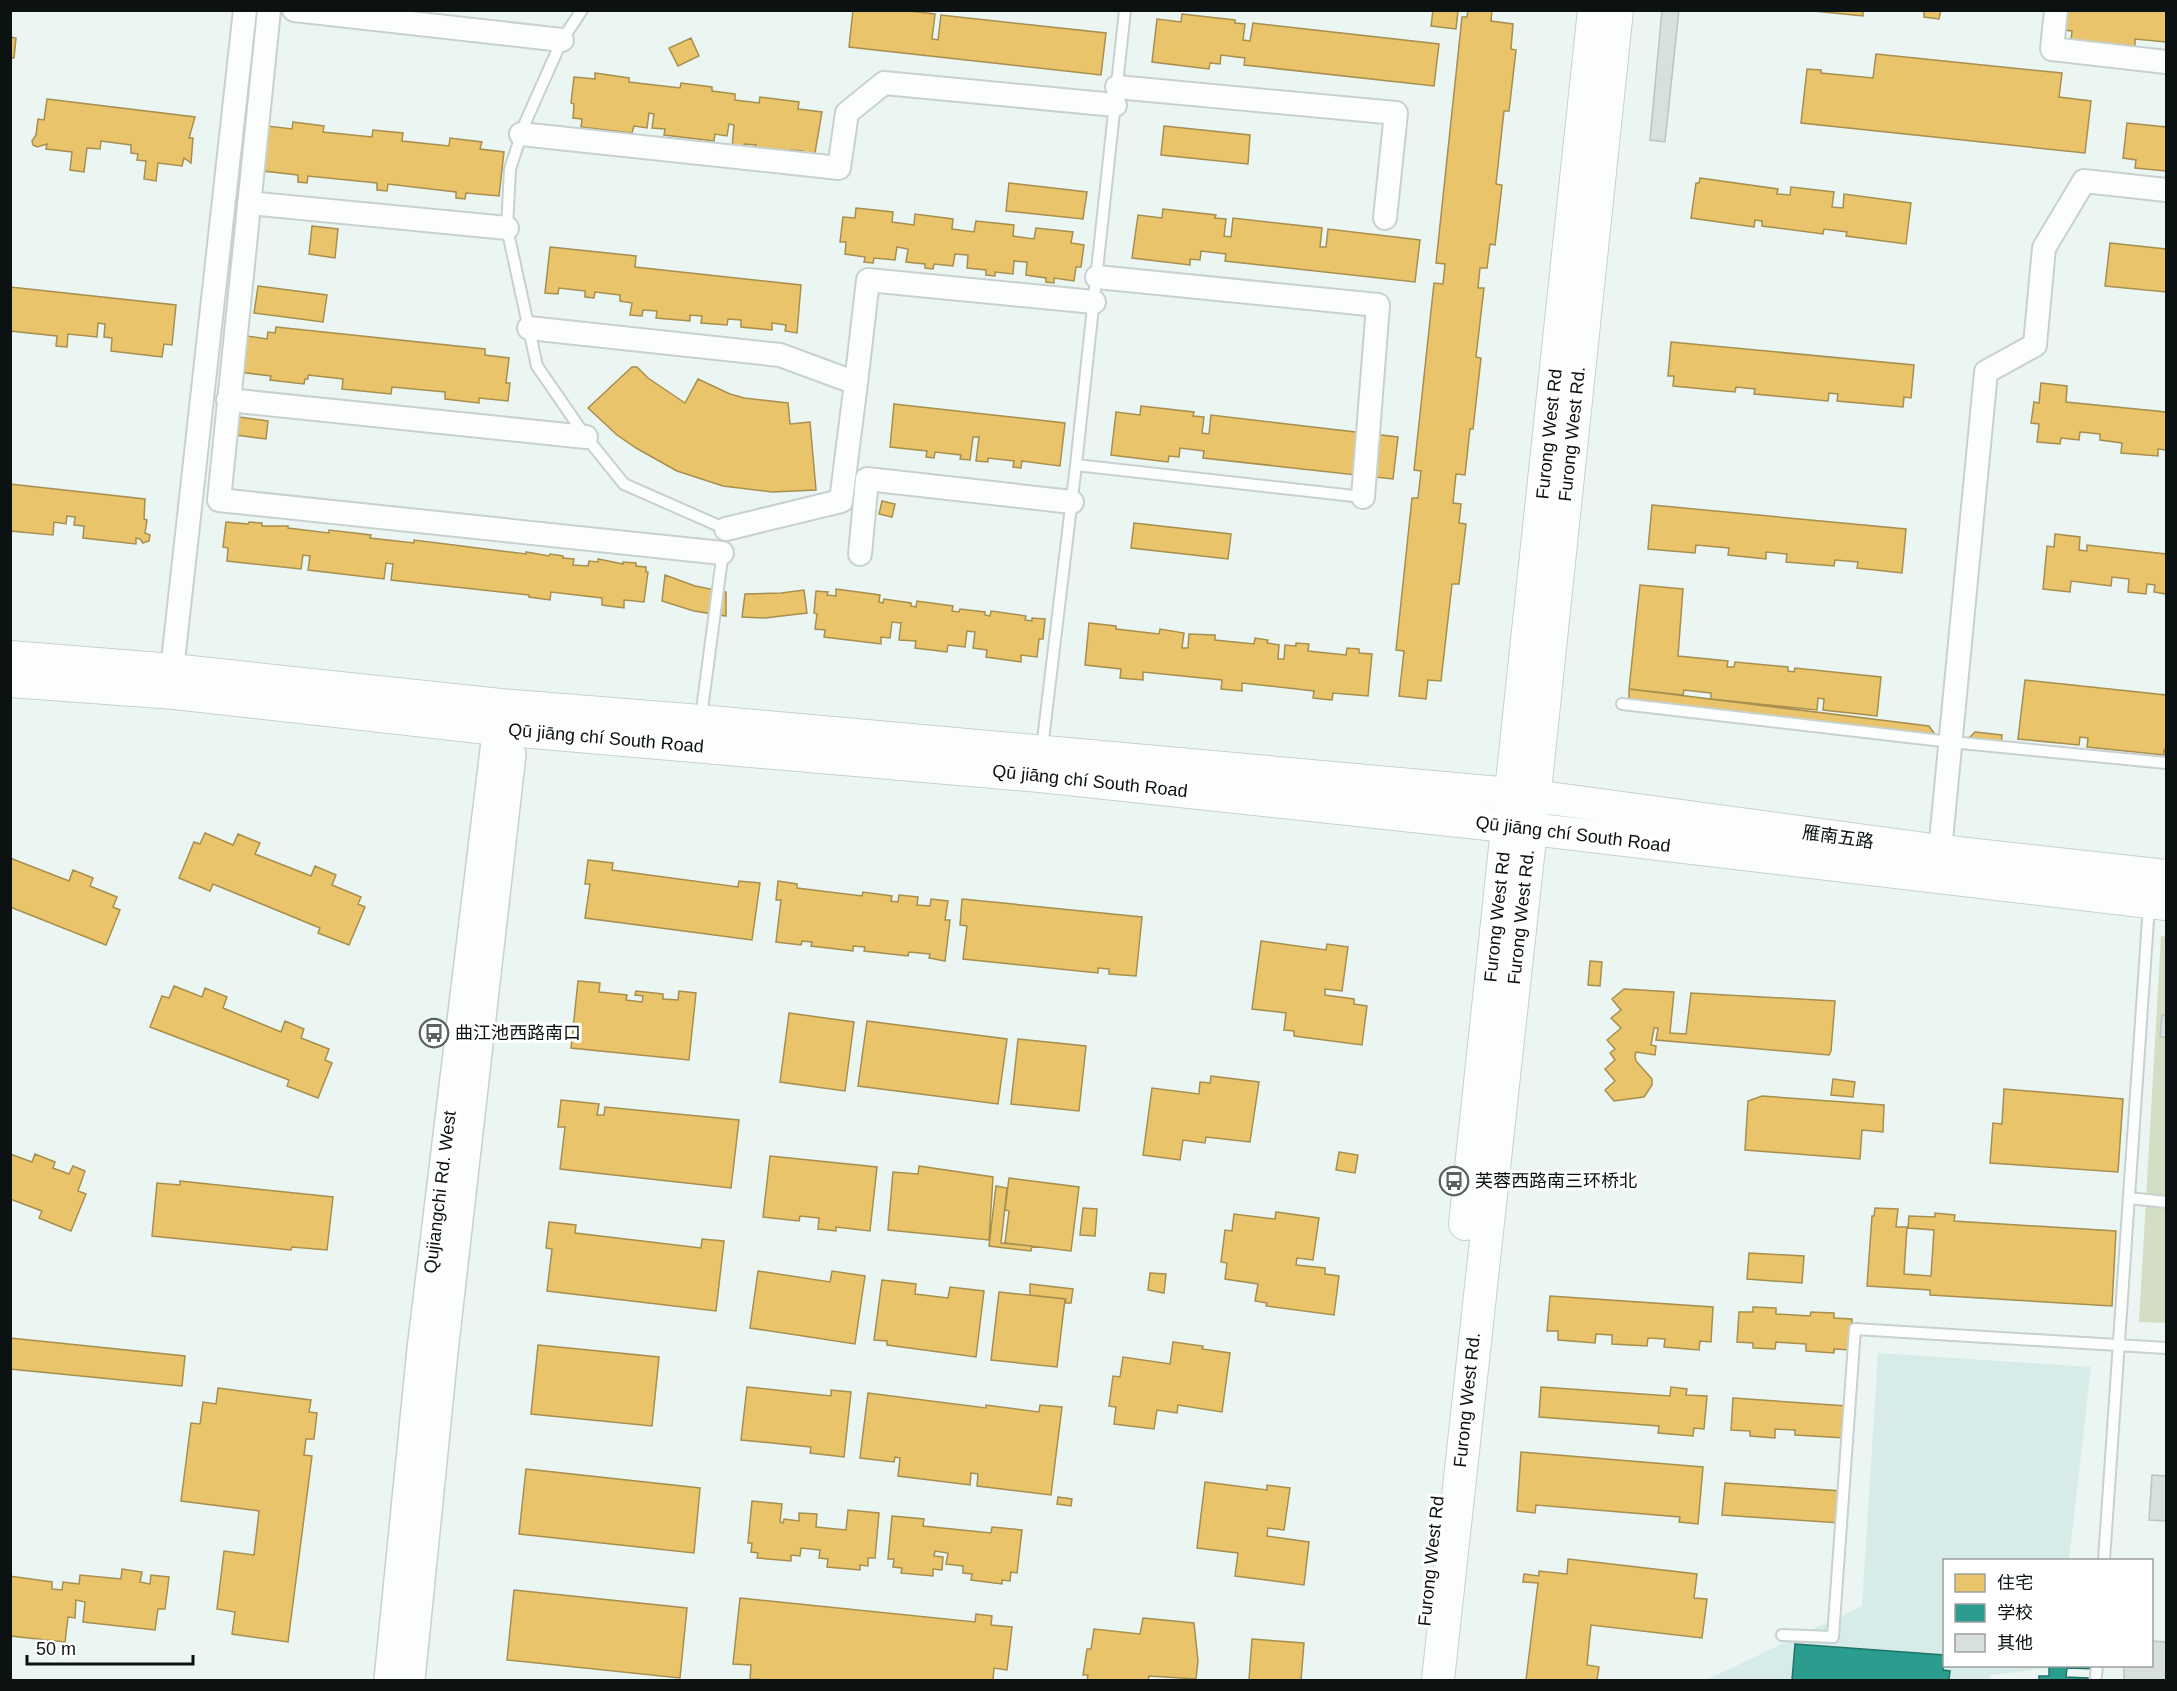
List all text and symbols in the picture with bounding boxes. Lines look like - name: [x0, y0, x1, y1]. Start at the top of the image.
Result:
- street label: Furong West Rd.: [1555, 365, 1589, 503]
- street label: Furong West Rd: [1532, 368, 1566, 500]
- street label: Qū jiāng chí South Road: [507, 719, 705, 757]
- street label: Qū jiāng chí South Road: [991, 761, 1189, 801]
- street label: Qū jiāng chí South Road: [1474, 812, 1672, 856]
- street label: 雁南五路: [1801, 822, 1875, 852]
- street label: Furong West Rd.: [1504, 848, 1538, 986]
- street label: Furong West Rd: [1480, 851, 1514, 983]
- bus stop icon: 曲江池西路南口: [418, 1017, 450, 1049]
- place label: 曲江池西路南口: [455, 1023, 581, 1043]
- street label: Qujiangchi Rd. West: [420, 1110, 460, 1274]
- bus stop icon: 芙蓉西路南三环桥北: [1438, 1165, 1470, 1197]
- place label: 芙蓉西路南三环桥北: [1475, 1171, 1637, 1191]
- street label: Furong West Rd.: [1450, 1331, 1484, 1469]
- street label: Furong West Rd: [1414, 1495, 1448, 1627]
- legend: [1943, 1559, 2153, 1667]
- text: 住宅: [1997, 1573, 2033, 1593]
- text: 学校: [1997, 1603, 2033, 1623]
- scale bar: [27, 1628, 194, 1666]
- text: 其他: [1997, 1633, 2033, 1653]
- text: 50 m: [36, 1639, 76, 1659]

